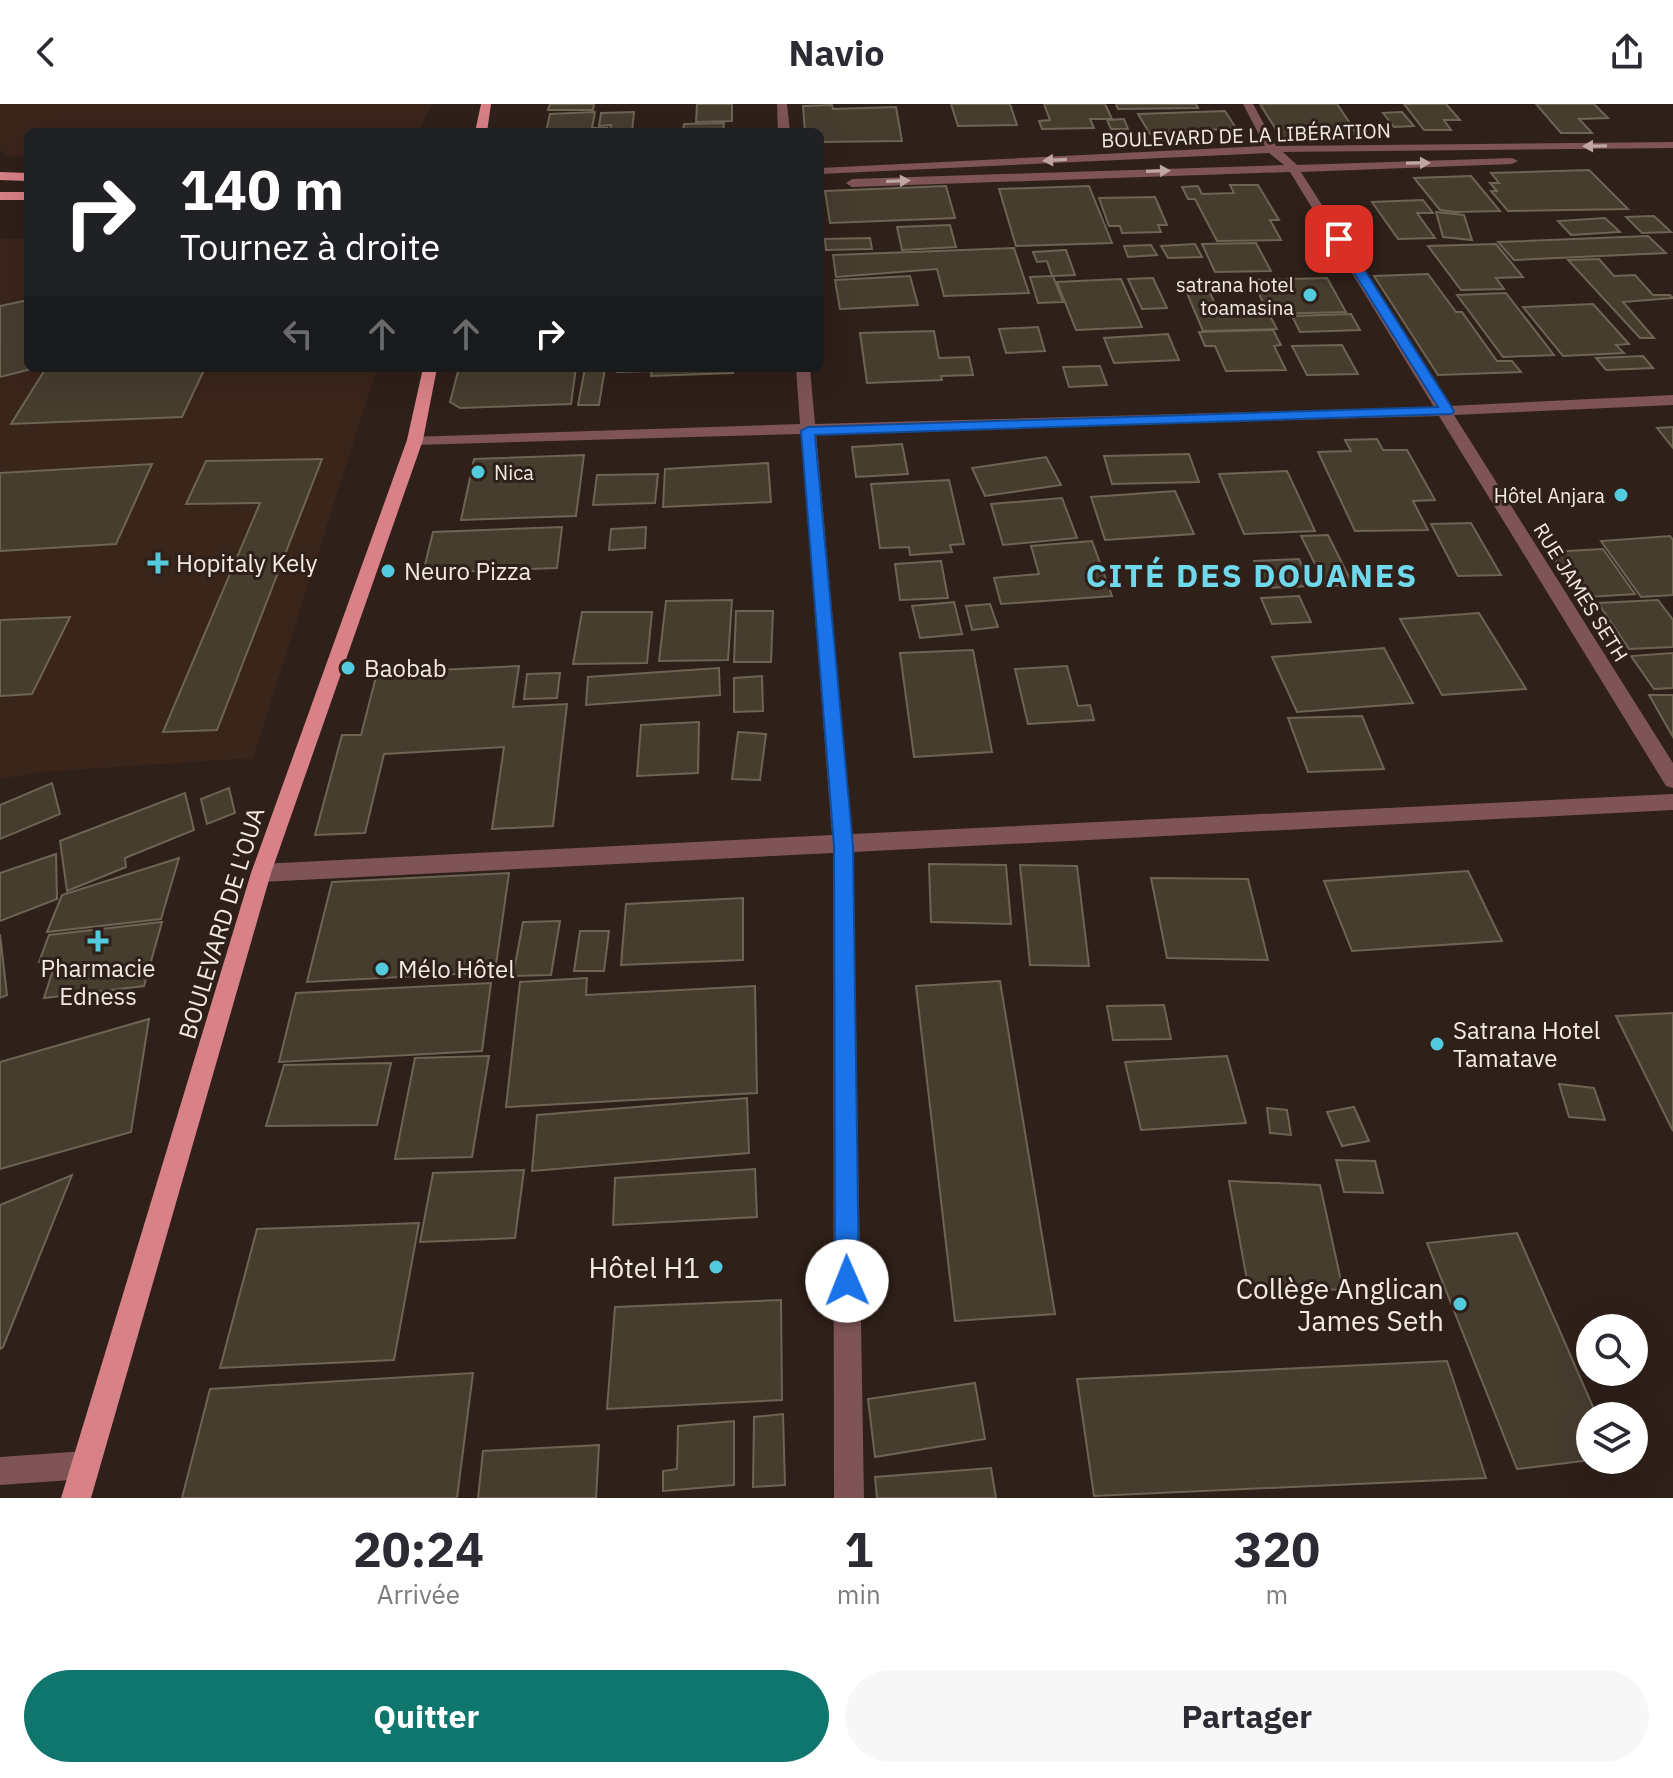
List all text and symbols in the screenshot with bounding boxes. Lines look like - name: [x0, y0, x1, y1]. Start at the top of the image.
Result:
- text: Navio: [788, 29, 885, 76]
- icon: back: [24, 30, 68, 74]
- icon: share: [1605, 30, 1649, 74]
- street label: BOULEVARD DE LA LIBÉRATION: [1101, 116, 1391, 154]
- one-way arrow: [1582, 140, 1607, 152]
- text: 140 m: [180, 153, 344, 225]
- one-way arrow: [1042, 153, 1067, 166]
- one-way arrow: [1406, 156, 1431, 169]
- icon: right: [48, 160, 152, 264]
- one-way arrow: [1146, 165, 1171, 178]
- one-way arrow: [886, 175, 911, 188]
- pin: [1305, 205, 1373, 273]
- icon: arrive: [1317, 217, 1361, 261]
- text: Tournez à droite: [180, 223, 440, 270]
- place label: satrana hotel toamasina: [1176, 271, 1294, 321]
- marker: satrana hotel toamasina: [1301, 286, 1319, 304]
- icon: left: [276, 312, 320, 356]
- icon: ahead: [360, 312, 404, 356]
- icon: ahead: [444, 312, 488, 356]
- icon: right: [528, 312, 572, 356]
- place label: Nica: [494, 459, 534, 486]
- marker: Nica: [469, 463, 487, 481]
- place label: Hôtel Anjara: [1494, 482, 1605, 509]
- marker: Hôtel Anjara: [1612, 486, 1630, 504]
- street label: RUE JAMES SETH: [1528, 518, 1634, 666]
- place label: Hopitaly Kely: [176, 547, 318, 579]
- marker: Hopitaly Kely: [147, 552, 169, 574]
- district label: CITÉ DES DOUANES: [1086, 554, 1418, 596]
- place label: Neuro Pizza: [404, 555, 531, 587]
- marker: Neuro Pizza: [379, 562, 397, 580]
- place label: Baobab: [364, 652, 447, 684]
- marker: Baobab: [339, 659, 357, 677]
- street label: BOULEVARD DE L'OUA: [170, 803, 272, 1043]
- marker: Pharmacie Edness: [89, 932, 107, 950]
- place label: Pharmacie Edness: [41, 952, 155, 1012]
- place label: Mélo Hôtel: [398, 953, 515, 985]
- marker: Mélo Hôtel: [373, 960, 391, 978]
- place label: Satrana Hotel Tamatave: [1453, 1014, 1600, 1074]
- marker: Satrana Hotel Tamatave: [1428, 1035, 1446, 1053]
- position arrow: [805, 1239, 889, 1323]
- place label: Hôtel H1: [589, 1249, 700, 1286]
- marker: Hôtel H1: [707, 1258, 725, 1276]
- place label: Collège Anglican James Seth: [1236, 1270, 1444, 1339]
- marker: Collège Anglican James Seth: [1451, 1295, 1469, 1313]
- map controls: [1576, 1314, 1648, 1474]
- button: search: [1576, 1314, 1648, 1386]
- button: layers: [1576, 1402, 1648, 1474]
- text: 20:24: [353, 1518, 484, 1580]
- text: 1: [844, 1518, 873, 1580]
- text: 320: [1234, 1518, 1320, 1580]
- text: Arrivée: [377, 1577, 460, 1611]
- text: min: [837, 1577, 881, 1611]
- text: m: [1266, 1577, 1288, 1611]
- button: Quitter: [24, 1670, 829, 1762]
- button: Partager: [845, 1670, 1649, 1762]

